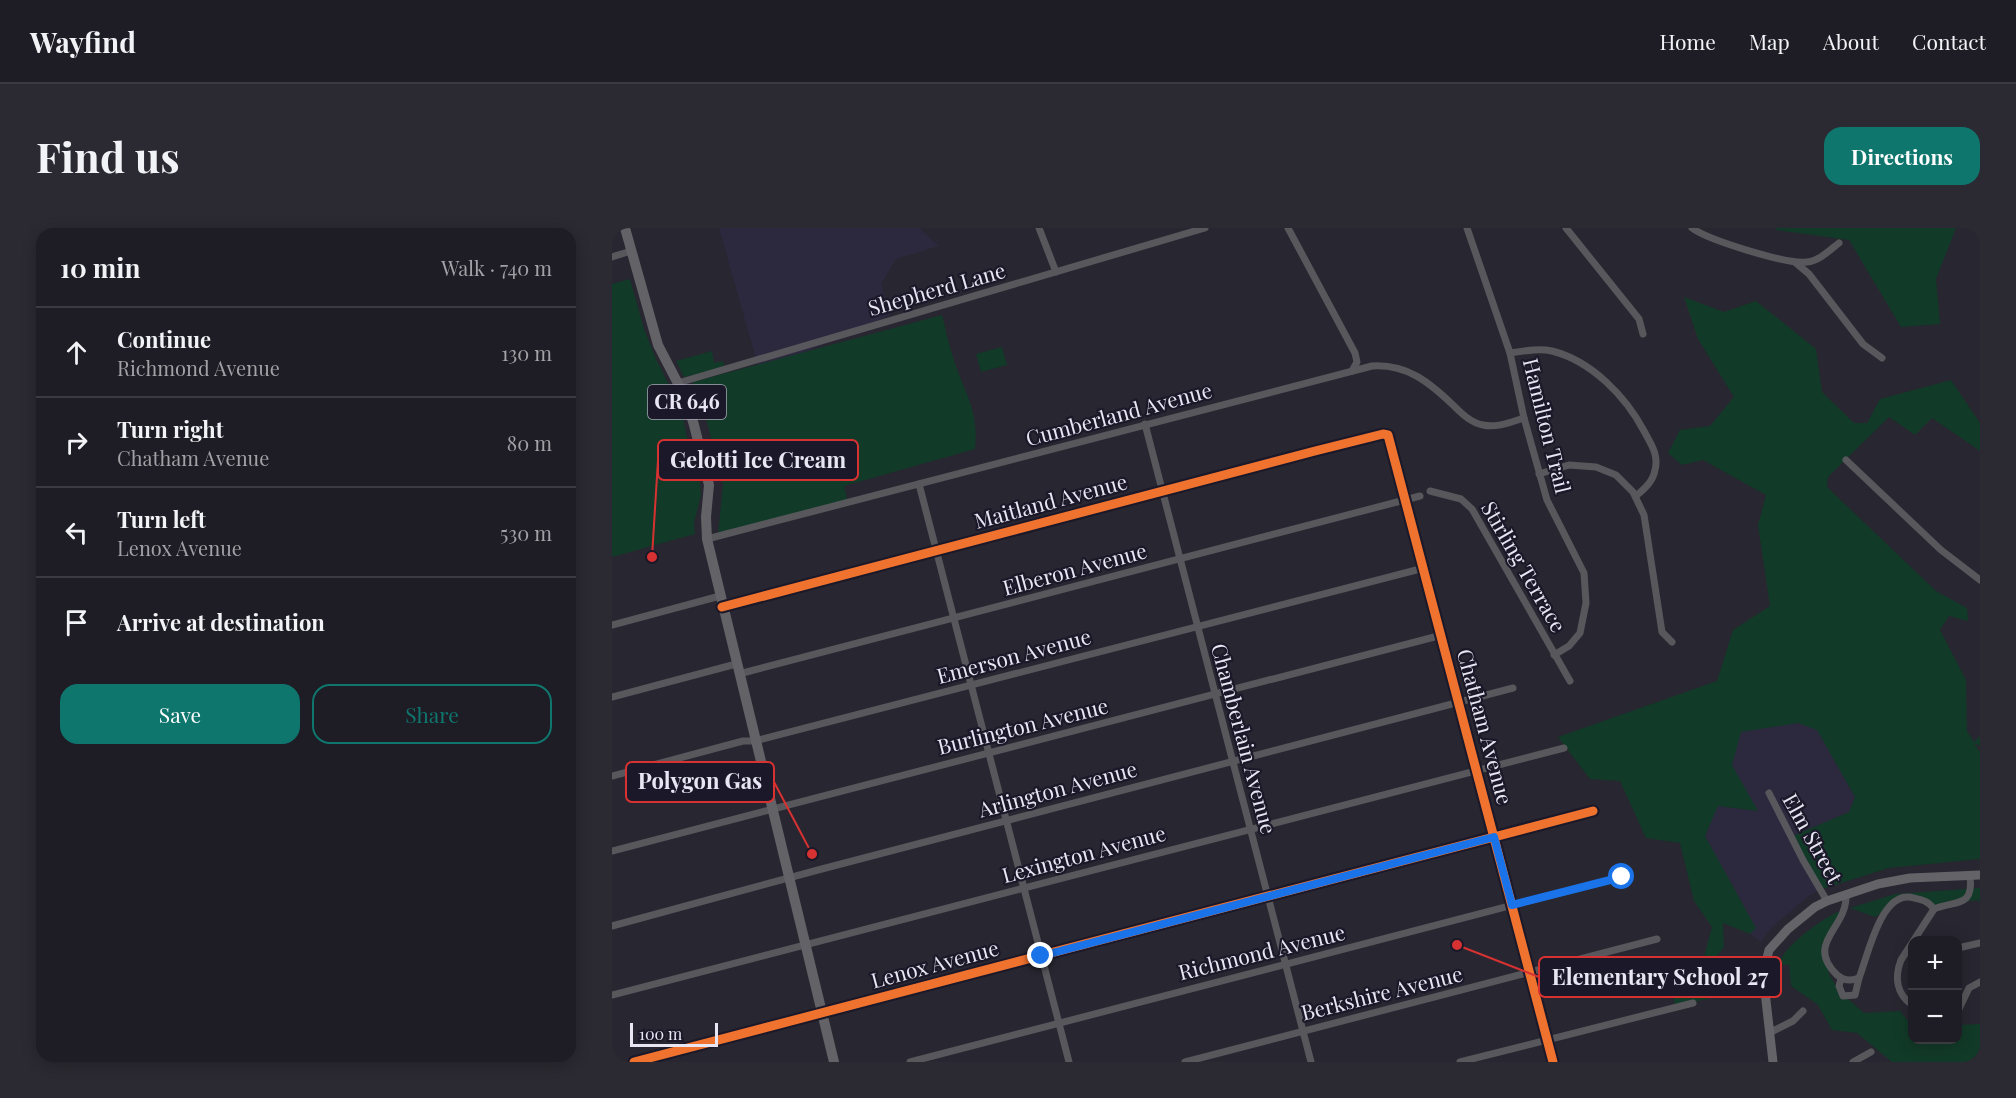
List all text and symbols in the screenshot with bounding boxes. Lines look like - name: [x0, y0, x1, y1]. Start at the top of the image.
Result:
- text: Wayfind: [30, 23, 136, 60]
- text: Home: [1660, 27, 1716, 55]
- text: Map: [1749, 27, 1790, 55]
- text: About: [1823, 27, 1879, 55]
- text: Contact: [1912, 27, 1986, 55]
- button: Directions: [1824, 127, 1980, 185]
- text: Find us: [36, 128, 180, 184]
- text: 10 min: [60, 250, 140, 285]
- text: Walk · 740 m: [441, 254, 552, 281]
- street label: Shepherd Lane: [864, 255, 1008, 321]
- text: Continue: [117, 324, 211, 354]
- icon: ahead: [60, 336, 93, 369]
- text: 130 m: [501, 339, 552, 366]
- text: Richmond Avenue: [117, 354, 280, 381]
- street label: Hamilton Trail: [1518, 355, 1578, 496]
- street label: Cumberland Avenue: [1022, 375, 1215, 451]
- road number: CR 646: [648, 385, 726, 419]
- text: Turn right: [117, 414, 223, 444]
- icon: right: [60, 426, 93, 459]
- text: 80 m: [507, 429, 552, 456]
- callout: Gelotti Ice Cream: [658, 440, 858, 480]
- text: Chatham Avenue: [117, 444, 269, 471]
- text: Gelotti Ice Cream: [670, 444, 846, 474]
- street label: Maitland Avenue: [971, 466, 1130, 534]
- street label: Stirling Terrace: [1476, 495, 1574, 637]
- text: Turn left: [117, 504, 206, 534]
- icon: left: [60, 516, 93, 549]
- text: 530 m: [500, 519, 552, 546]
- text: Lenox Avenue: [117, 534, 242, 561]
- street label: Elberon Avenue: [999, 535, 1150, 601]
- icon: arrive: [60, 606, 93, 639]
- text: Arrive at destination: [117, 607, 325, 637]
- street label: Emerson Avenue: [933, 621, 1094, 689]
- street label: Chamberlain Avenue: [1206, 640, 1284, 837]
- street label: Chatham Avenue: [1452, 646, 1520, 807]
- button: Save: [60, 684, 300, 744]
- button: Share: [312, 684, 552, 744]
- street label: Burlington Avenue: [934, 690, 1111, 760]
- street label: Arlington Avenue: [974, 753, 1140, 823]
- callout: Polygon Gas: [626, 762, 774, 802]
- text: Polygon Gas: [638, 765, 762, 795]
- street label: Elm Street: [1777, 788, 1850, 889]
- street label: Lexington Avenue: [999, 818, 1168, 888]
- route start: [1608, 863, 1634, 889]
- street label: Richmond Avenue: [1175, 917, 1348, 985]
- street label: Lenox Avenue: [868, 933, 1001, 994]
- map controls: [1908, 936, 1962, 1044]
- button: +: [1908, 936, 1962, 990]
- route end: [1027, 942, 1053, 968]
- callout: Elementary School 27: [1539, 957, 1781, 997]
- street label: Berkshire Avenue: [1298, 958, 1465, 1026]
- text: Elementary School 27: [1552, 961, 1768, 991]
- button: −: [1908, 990, 1962, 1044]
- scale bar: [630, 1020, 718, 1048]
- text: 100 m: [639, 1023, 682, 1044]

